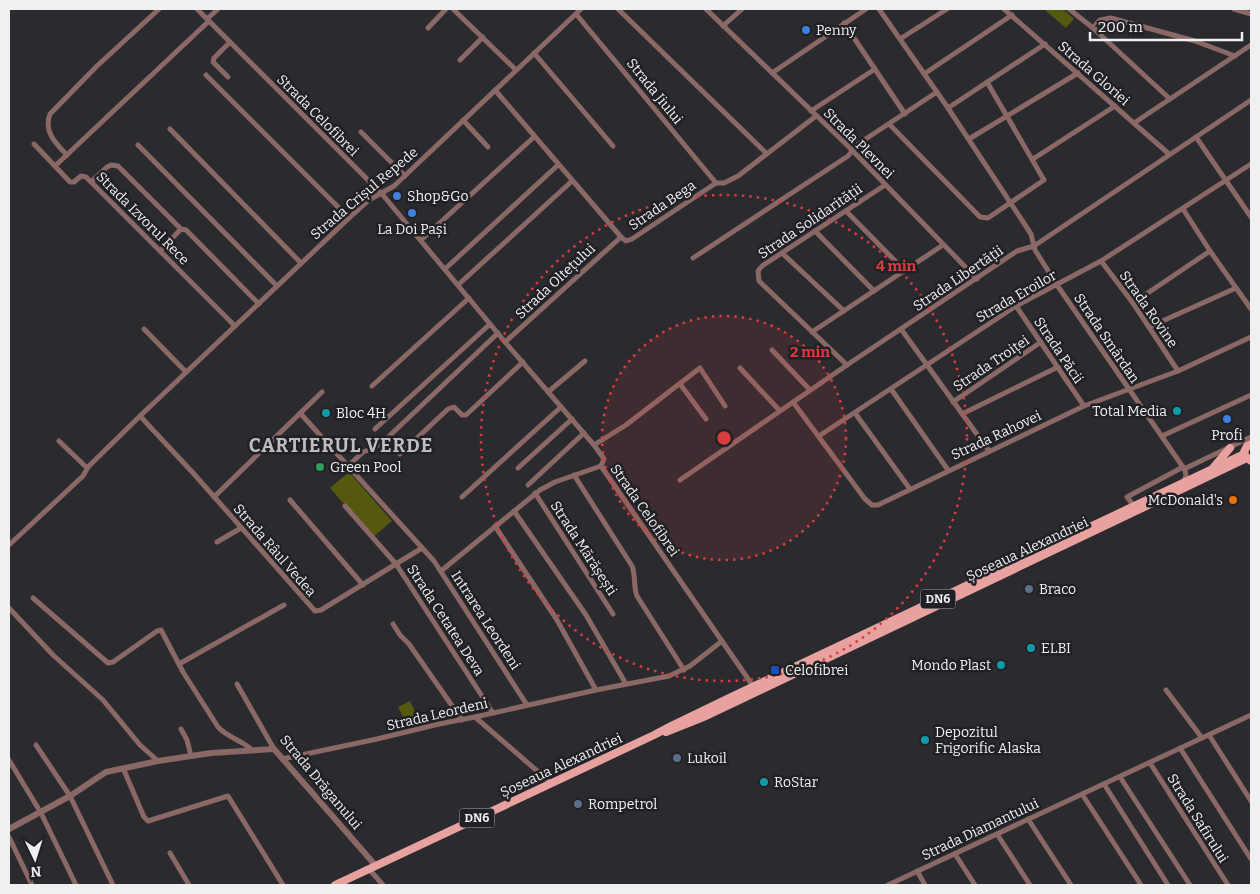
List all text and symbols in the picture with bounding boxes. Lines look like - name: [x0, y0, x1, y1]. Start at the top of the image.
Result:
- scale bar: [1090, 10, 1242, 42]
- text: 200 m: [1098, 18, 1143, 36]
- place label: Penny: [816, 22, 857, 39]
- marker: Penny: [800, 24, 812, 36]
- street label: Strada Gloriei: [1054, 38, 1133, 109]
- street label: Strada Jiului: [623, 55, 686, 128]
- street label: Strada Celofibrei: [273, 71, 362, 160]
- street label: Strada Plevnei: [820, 105, 897, 182]
- street label: Strada Crișul Repede: [307, 143, 422, 244]
- street label: Strada Izvorul Rece: [93, 168, 193, 268]
- street label: Strada Bega: [626, 177, 699, 234]
- street label: Strada Solidarității: [755, 180, 866, 263]
- place label: Shop&Go: [407, 188, 469, 205]
- marker: Shop&Go: [391, 190, 403, 202]
- marker: La Doi Pași: [406, 207, 418, 219]
- place label: La Doi Pași: [377, 221, 447, 239]
- street label: Strada Oltețului: [512, 240, 599, 323]
- street label: Strada Libertății: [910, 242, 1007, 316]
- text: 4 min: [876, 257, 917, 275]
- street label: Strada Eroilor: [973, 267, 1060, 326]
- street label: Strada Rovine: [1116, 268, 1181, 351]
- street label: Strada Smârdan: [1070, 290, 1143, 387]
- street label: Strada Păcii: [1030, 314, 1087, 387]
- street label: Strada Troiței: [950, 332, 1033, 396]
- text: 2 min: [790, 343, 830, 361]
- place label: Total Media: [1092, 403, 1167, 420]
- place label: Bloc 4H: [336, 405, 386, 422]
- marker: Total Media: [1171, 405, 1183, 417]
- marker: Bloc 4H: [320, 407, 332, 419]
- street label: Strada Rahovei: [949, 407, 1044, 464]
- marker: Profi: [1221, 413, 1233, 425]
- place label: Profi: [1211, 427, 1243, 444]
- centre of rings: [715, 429, 733, 447]
- district label: CARTIERUL VERDE: [249, 434, 433, 457]
- place label: Green Pool: [330, 459, 401, 476]
- marker: Green Pool: [314, 461, 326, 473]
- street label: Strada Celofibrei: [606, 461, 683, 560]
- place label: McDonald's: [1148, 492, 1223, 509]
- marker: McDonald's: [1227, 494, 1239, 506]
- street label: Strada Mărășești: [546, 498, 620, 599]
- street label: Strada Râul Vedea: [230, 500, 320, 600]
- street label: Șoseaua Alexandriei: [964, 514, 1091, 586]
- street label: Strada Cetatea Deva: [403, 561, 488, 679]
- street label: Intrarea Leordeni: [447, 568, 524, 673]
- place label: Braco: [1039, 581, 1076, 598]
- marker: Braco: [1023, 583, 1035, 595]
- road number: DN6: [920, 590, 956, 608]
- place label: ELBI: [1041, 640, 1071, 657]
- marker: ELBI: [1025, 642, 1037, 654]
- place label: Mondo Plast: [911, 657, 991, 674]
- marker: Mondo Plast: [995, 659, 1007, 671]
- place label: Celofibrei: [785, 662, 848, 679]
- marker: Celofibrei: [769, 664, 781, 676]
- street label: Strada Leordeni: [385, 695, 489, 734]
- place label: Depozitul Frigorific Alaska: [935, 724, 1041, 757]
- street label: Șoseaua Alexandriei: [498, 730, 625, 802]
- street label: Strada Drăganului: [276, 732, 365, 833]
- marker: Depozitul Frigorific Alaska: [919, 734, 931, 746]
- place label: Lukoil: [687, 750, 727, 767]
- marker: Lukoil: [671, 752, 683, 764]
- street label: Strada Safirului: [1163, 771, 1232, 866]
- place label: RoStar: [774, 774, 818, 791]
- marker: RoStar: [758, 776, 770, 788]
- street label: Strada Diamantului: [919, 795, 1041, 864]
- place label: Rompetrol: [588, 796, 657, 813]
- marker: Rompetrol: [572, 798, 584, 810]
- road number: DN6: [460, 808, 494, 828]
- north arrow: [10, 834, 60, 884]
- text: N: [30, 863, 42, 880]

